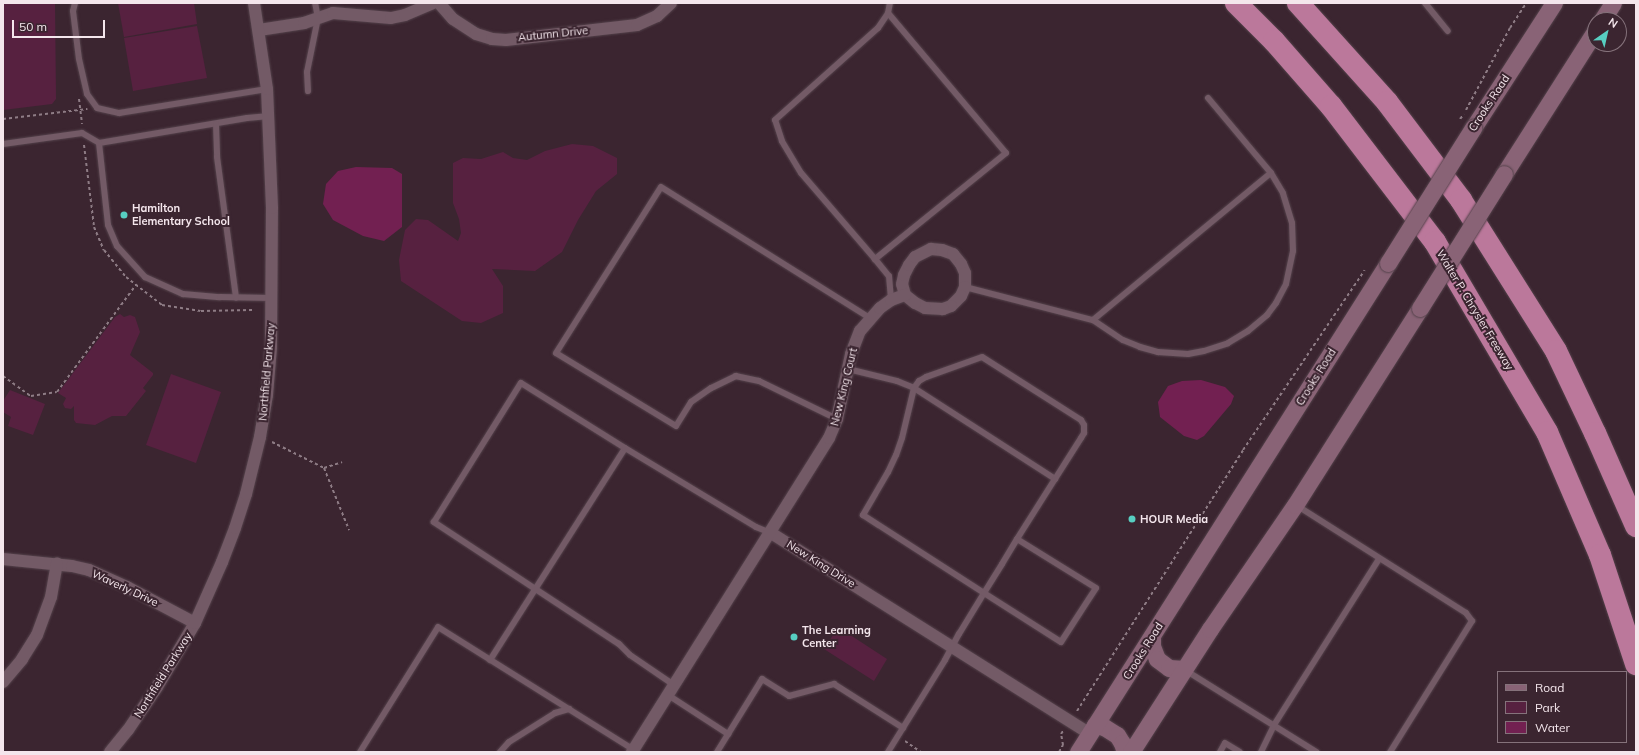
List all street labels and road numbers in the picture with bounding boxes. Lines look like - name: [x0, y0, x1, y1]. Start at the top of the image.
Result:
- street label: Autumn Drive: [517, 24, 589, 44]
- street label: Crooks Road: [1466, 72, 1512, 134]
- street label: Walter P. Chrysler Freeway: [1434, 247, 1516, 373]
- street label: Northfield Parkway: [256, 322, 278, 422]
- street label: Crooks Road: [1293, 346, 1339, 408]
- street label: New King Court: [828, 347, 860, 427]
- street label: New King Drive: [784, 538, 858, 590]
- street label: Waverly Drive: [90, 567, 160, 609]
- street label: Crooks Road: [1120, 620, 1166, 682]
- street label: Northfield Parkway: [131, 630, 195, 720]

